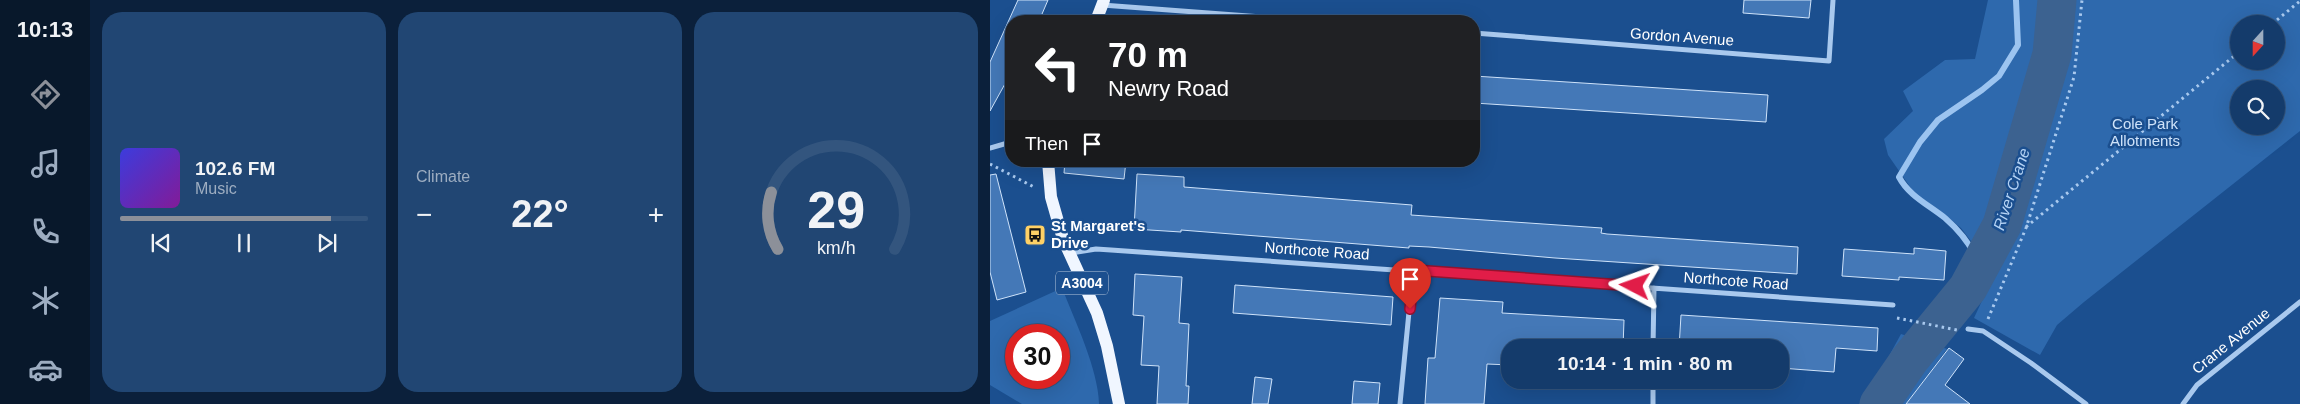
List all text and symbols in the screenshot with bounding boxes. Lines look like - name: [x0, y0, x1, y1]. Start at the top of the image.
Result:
- north arrow: [2230, 15, 2285, 70]
- map controls: [2230, 15, 2285, 135]
- text: 10:13: [17, 17, 73, 42]
- street label: Gordon Avenue: [1630, 24, 1734, 49]
- icon: left: [1025, 35, 1090, 100]
- text: 70 m: [1108, 35, 1188, 74]
- text: Newry Road: [1108, 76, 1229, 101]
- icon: directions: [28, 77, 63, 112]
- button: search: [2230, 80, 2285, 135]
- park label: Cole Park Allotments: [2110, 115, 2180, 149]
- icon: arrive: [1078, 130, 1106, 158]
- text: Then: [1025, 133, 1068, 154]
- icon: music: [28, 146, 63, 181]
- water label: River Crane: [1990, 146, 2033, 232]
- text: 102.6 FM: [195, 158, 275, 179]
- text: Climate: [416, 168, 470, 185]
- text: Music: [195, 180, 237, 197]
- text: 29: [807, 181, 865, 239]
- text: 22°: [511, 193, 569, 235]
- text: −: [416, 199, 432, 230]
- text: +: [648, 199, 664, 230]
- icon: phone: [28, 214, 63, 249]
- place label: St Margaret's Drive: [1051, 217, 1145, 251]
- bus stop icon: St Margaret's Drive: [1023, 223, 1047, 247]
- icon: previous: [147, 229, 175, 257]
- icon: pause: [230, 229, 258, 257]
- icon: next: [313, 229, 341, 257]
- text: km/h: [817, 238, 855, 258]
- street label: Northcote Road: [1264, 238, 1370, 263]
- pin: [1389, 258, 1431, 309]
- position arrow: [1608, 259, 1660, 311]
- icon: arrive: [1396, 265, 1424, 293]
- street label: Northcote Road: [1683, 268, 1789, 293]
- road number: A3004: [1056, 272, 1108, 294]
- icon: climate: [28, 283, 63, 318]
- street label: Crane Avenue: [2188, 304, 2273, 377]
- speed limit sign: 30: [1005, 324, 1070, 389]
- icon: car: [28, 352, 63, 387]
- text: 10:14 · 1 min · 80 m: [1557, 353, 1733, 374]

